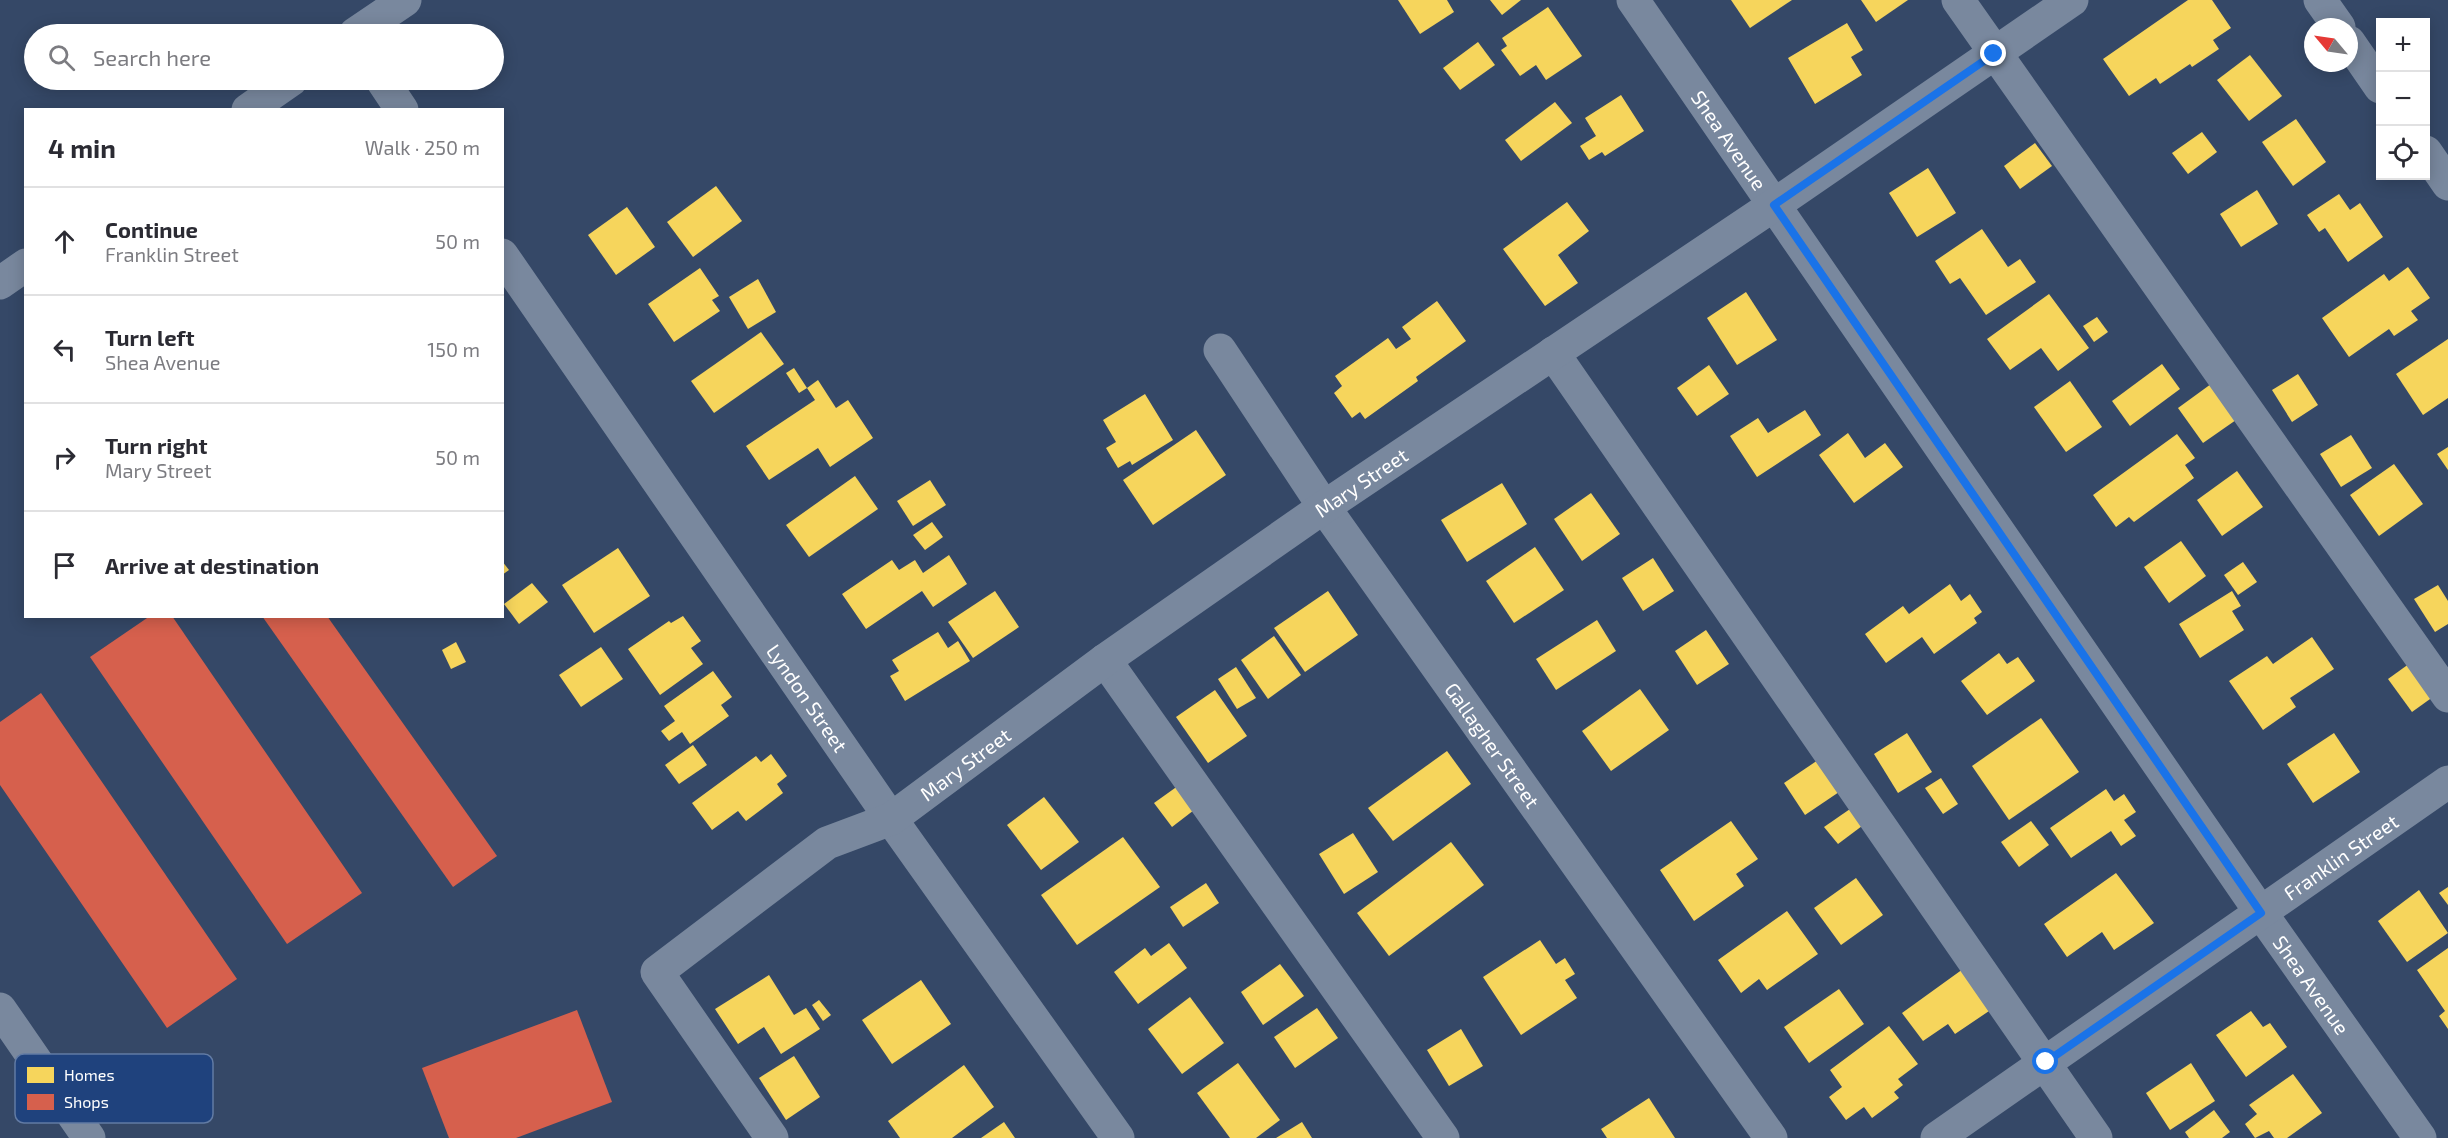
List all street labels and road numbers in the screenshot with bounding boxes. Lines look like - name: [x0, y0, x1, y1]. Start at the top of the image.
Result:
- street label: Shea Avenue: [1687, 86, 1772, 195]
- street label: Mary Street: [1310, 442, 1412, 522]
- street label: Lyndon Street: [762, 639, 853, 757]
- street label: Gallagher Street: [1440, 678, 1545, 813]
- street label: Mary Street: [915, 722, 1015, 805]
- street label: Franklin Street: [2279, 808, 2403, 905]
- street label: Shea Avenue: [2269, 931, 2355, 1039]

